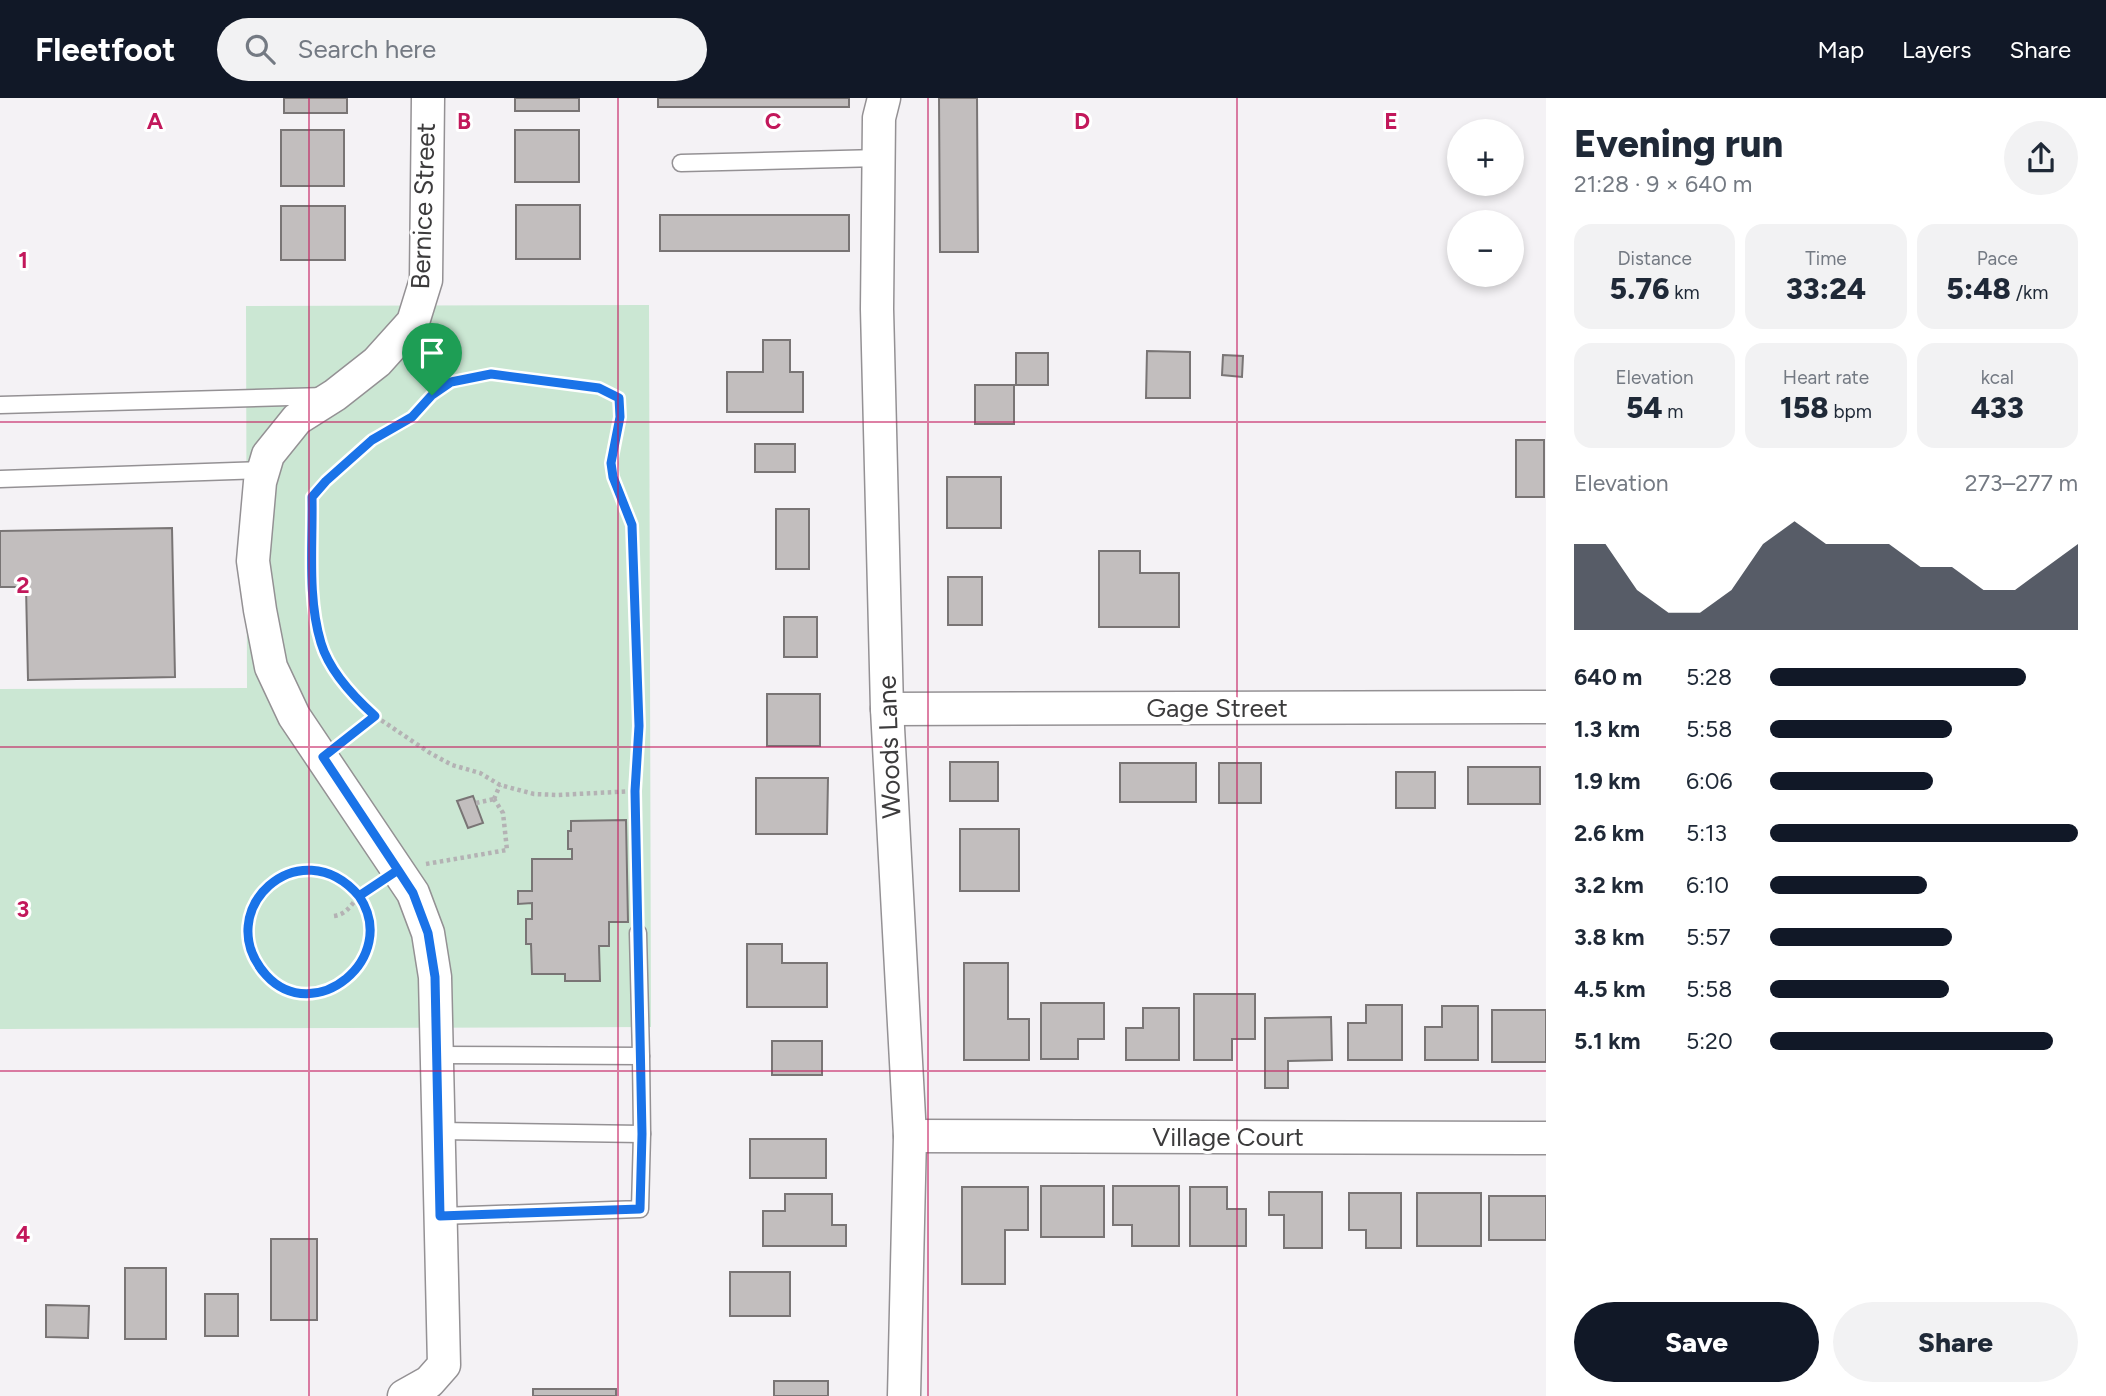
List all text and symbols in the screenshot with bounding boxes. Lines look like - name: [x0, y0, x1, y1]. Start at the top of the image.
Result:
- search box: [217, 18, 707, 81]
- text: Fleetfoot: [35, 30, 175, 69]
- icon: search: [241, 30, 279, 68]
- text: Search here: [297, 33, 436, 65]
- text: Map: [1817, 35, 1864, 64]
- text: Layers: [1902, 35, 1971, 64]
- text: Share: [2009, 35, 2071, 64]
- text: A: [147, 107, 164, 135]
- text: B: [457, 107, 471, 135]
- text: C: [765, 107, 782, 135]
- text: D: [1074, 107, 1090, 135]
- text: E: [1384, 107, 1398, 135]
- map controls: [1447, 119, 1524, 287]
- button: +: [1447, 119, 1524, 196]
- text: Evening run: [1574, 121, 1783, 167]
- button: share: [2004, 121, 2078, 195]
- street label: Bernice Street: [404, 122, 442, 290]
- text: 21:28 · 9 × 640 m: [1574, 170, 1752, 198]
- button: −: [1447, 210, 1524, 287]
- text: 1: [18, 246, 28, 274]
- text: Distance: [1617, 247, 1692, 270]
- text: Time: [1805, 247, 1847, 270]
- text: Pace: [1977, 247, 2018, 270]
- text: 5.76: [1610, 270, 1670, 307]
- text: 33:24: [1786, 270, 1866, 307]
- text: 5:48: [1946, 270, 2011, 307]
- text: km: [1670, 281, 1700, 304]
- text: /km: [2011, 281, 2048, 304]
- pin: [402, 323, 462, 395]
- icon: arrive: [413, 334, 451, 372]
- text: Elevation: [1616, 366, 1694, 389]
- text: Heart rate: [1783, 366, 1869, 389]
- text: kcal: [1981, 366, 2014, 389]
- text: 54: [1626, 389, 1663, 426]
- text: 158: [1780, 389, 1829, 426]
- text: 433: [1971, 389, 2024, 426]
- text: m: [1663, 400, 1683, 423]
- text: bpm: [1829, 400, 1872, 423]
- text: Elevation: [1574, 469, 1669, 497]
- text: 273–277 m: [1965, 469, 2078, 497]
- text: 2: [16, 571, 30, 599]
- text: 640 m: [1574, 663, 1642, 691]
- text: 5:28: [1686, 663, 1732, 691]
- street label: Woods Lane: [871, 675, 907, 819]
- street label: Gage Street: [1146, 692, 1288, 724]
- text: 1.3 km: [1574, 715, 1640, 743]
- text: 5:58: [1686, 715, 1732, 743]
- text: 1.9 km: [1574, 767, 1641, 795]
- text: 6:06: [1686, 767, 1733, 795]
- text: 2.6 km: [1574, 819, 1644, 847]
- text: 5:13: [1686, 819, 1727, 847]
- text: 3.2 km: [1574, 871, 1644, 899]
- text: 6:10: [1686, 871, 1729, 899]
- text: 3: [17, 895, 29, 923]
- text: 3.8 km: [1574, 923, 1644, 951]
- text: 5:57: [1686, 923, 1731, 951]
- text: 4.5 km: [1574, 975, 1646, 1003]
- text: 5:58: [1686, 975, 1732, 1003]
- text: 5.1 km: [1574, 1027, 1641, 1055]
- text: 5:20: [1686, 1027, 1733, 1055]
- street label: Village Court: [1152, 1121, 1304, 1153]
- text: 4: [16, 1220, 30, 1248]
- button: Save: [1574, 1302, 1819, 1382]
- button: Share: [1833, 1302, 2078, 1382]

